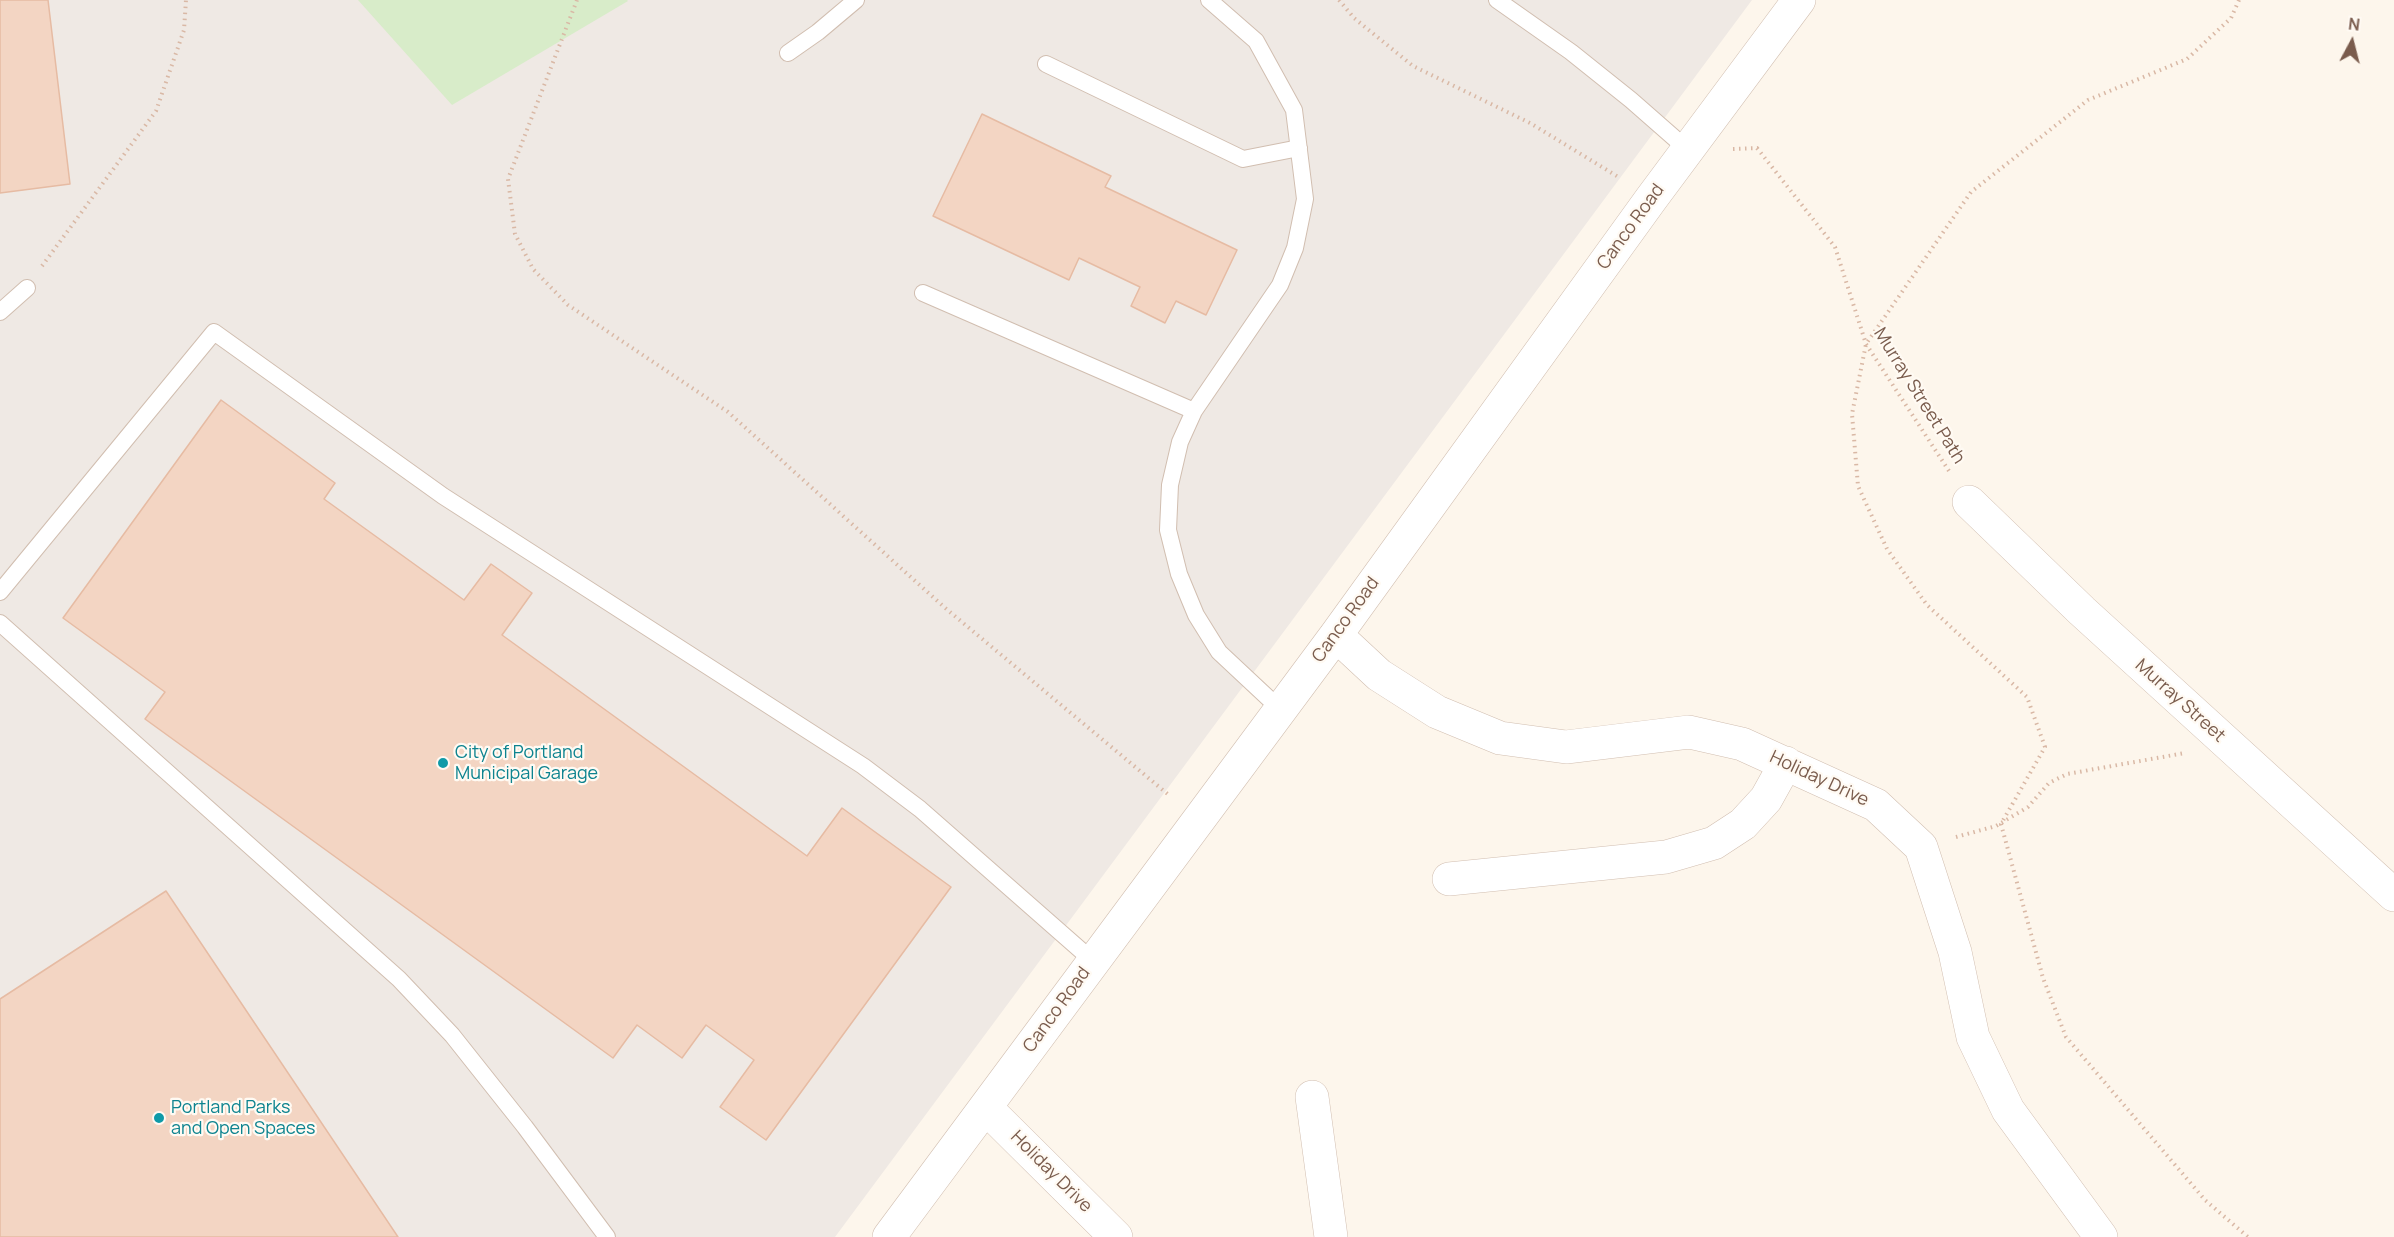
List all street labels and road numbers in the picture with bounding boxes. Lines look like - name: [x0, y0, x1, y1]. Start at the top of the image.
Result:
- street label: Canco Road: [1593, 180, 1669, 274]
- street label: Murray Street Path: [1869, 324, 1969, 468]
- street label: Canco Road: [1308, 573, 1384, 667]
- street label: Murray Street: [2130, 655, 2230, 747]
- street label: Holiday Drive: [1766, 747, 1872, 811]
- street label: Canco Road: [1019, 963, 1095, 1057]
- street label: Holiday Drive: [1006, 1127, 1096, 1217]

